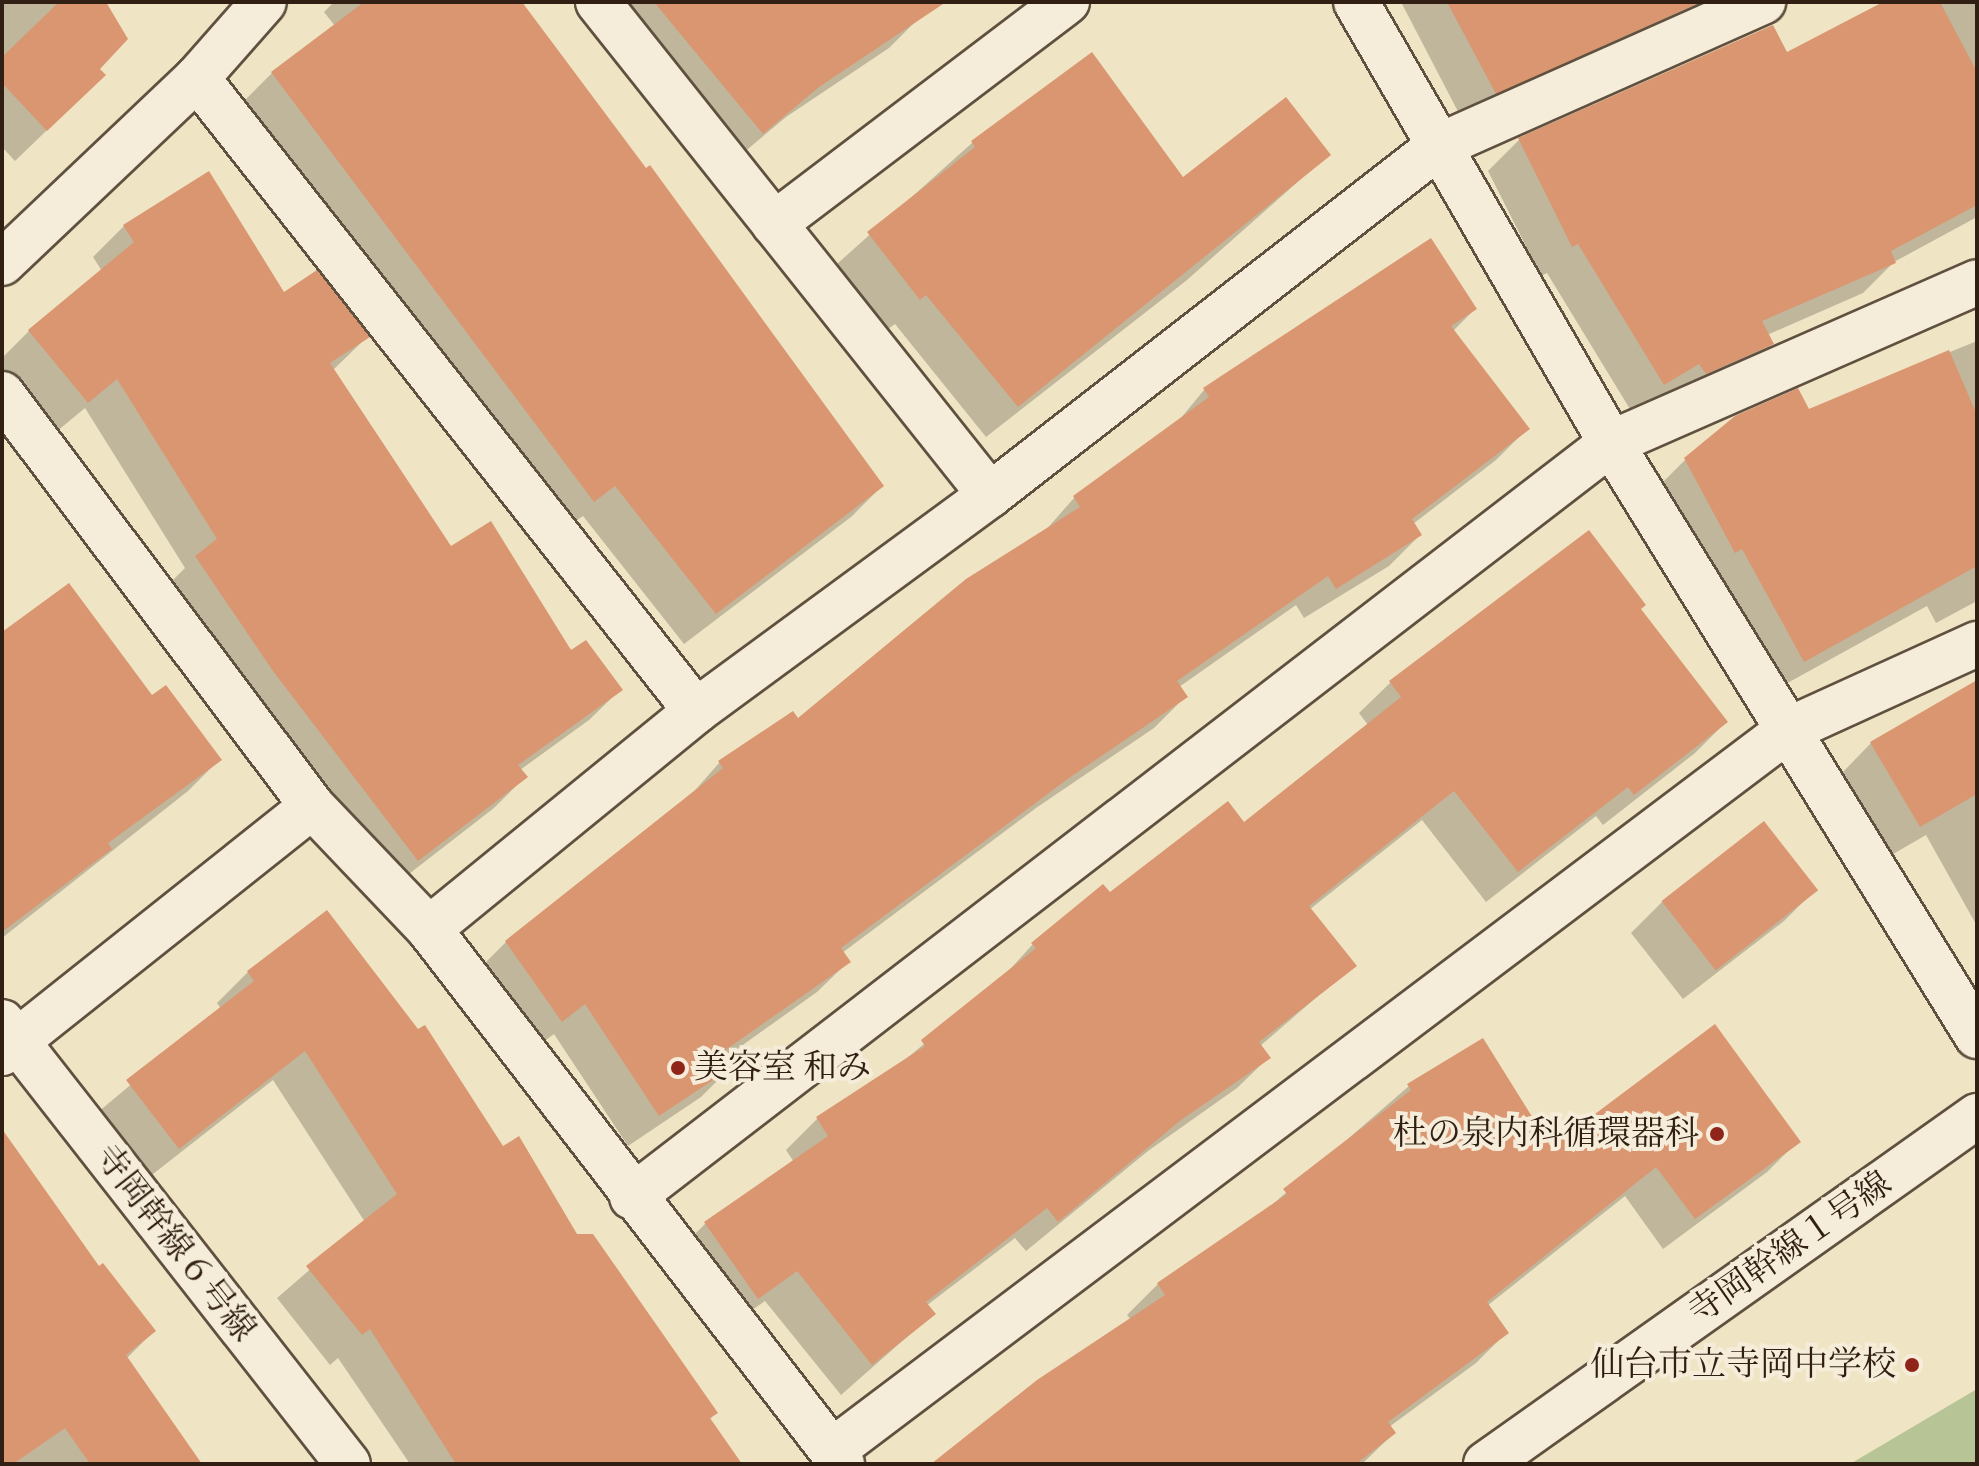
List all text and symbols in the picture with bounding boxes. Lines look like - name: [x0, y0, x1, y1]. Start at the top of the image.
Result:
- place label: 美容室 和み: [694, 1048, 871, 1088]
- marker: 美容室 和み: [669, 1059, 687, 1077]
- place label: 杜の泉内科循環器科: [1393, 1114, 1699, 1154]
- marker: 杜の泉内科循環器科: [1706, 1123, 1728, 1145]
- street label: 寺岡幹線６号線: [86, 1137, 264, 1349]
- street label: 寺岡幹線１号線: [1681, 1163, 1899, 1333]
- place label: 仙台市立寺岡中学校: [1590, 1345, 1896, 1385]
- marker: 仙台市立寺岡中学校: [1903, 1356, 1921, 1374]

